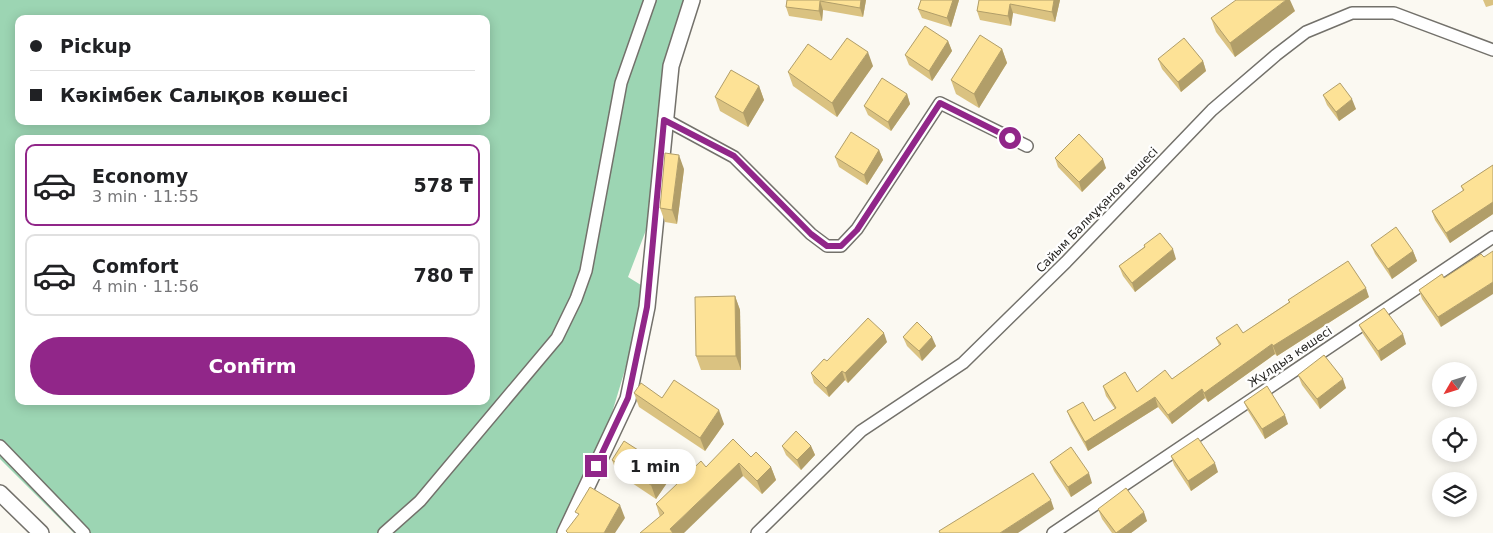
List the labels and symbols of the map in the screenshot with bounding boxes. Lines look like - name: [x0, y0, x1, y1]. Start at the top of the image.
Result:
- route start: [999, 127, 1021, 149]
- street label: Сайым Балмұқанов көшесі: [1033, 144, 1161, 276]
- street label: Жұлдыз көшесі: [1245, 324, 1335, 390]
- north arrow: [1432, 362, 1478, 408]
- callout: 1 min: [614, 448, 696, 484]
- route end: [585, 455, 607, 477]

